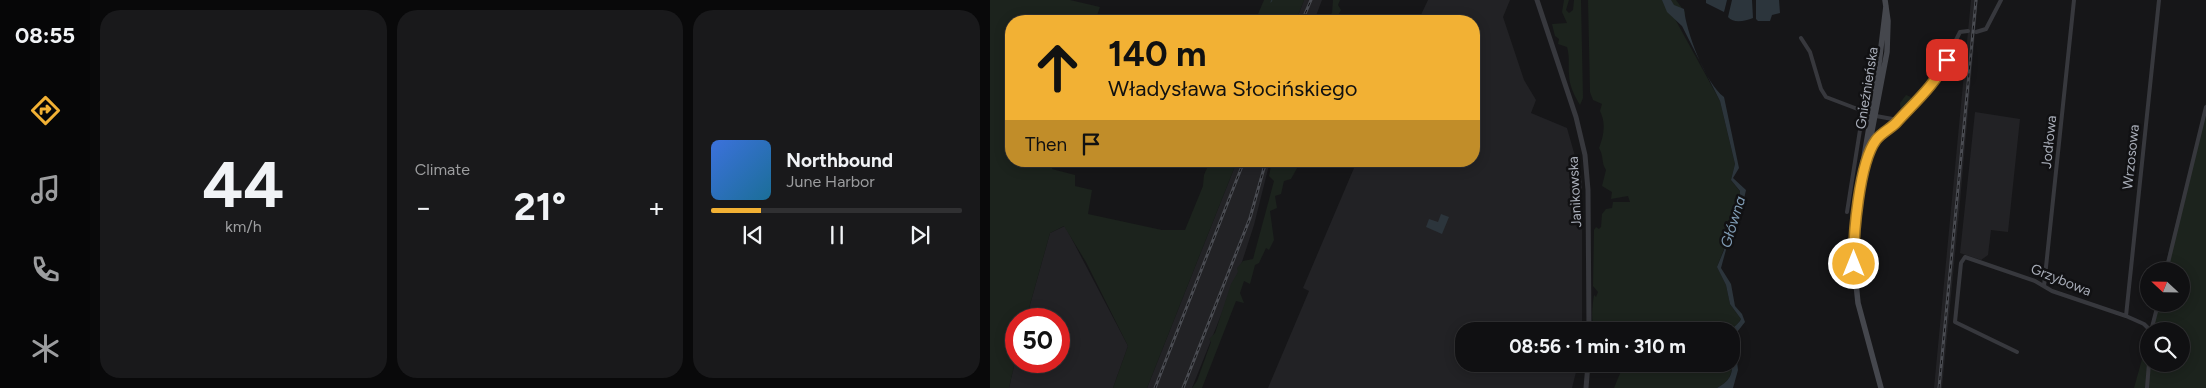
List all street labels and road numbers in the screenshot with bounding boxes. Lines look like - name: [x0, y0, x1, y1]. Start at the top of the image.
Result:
- street label: Gnieźnieńska: [1852, 46, 1882, 130]
- street label: Jodłowa: [2038, 115, 2060, 169]
- street label: Wrzosowa: [2119, 124, 2143, 190]
- street label: Janikowska: [1565, 156, 1585, 228]
- street label: Grzybowa: [2028, 260, 2094, 300]

